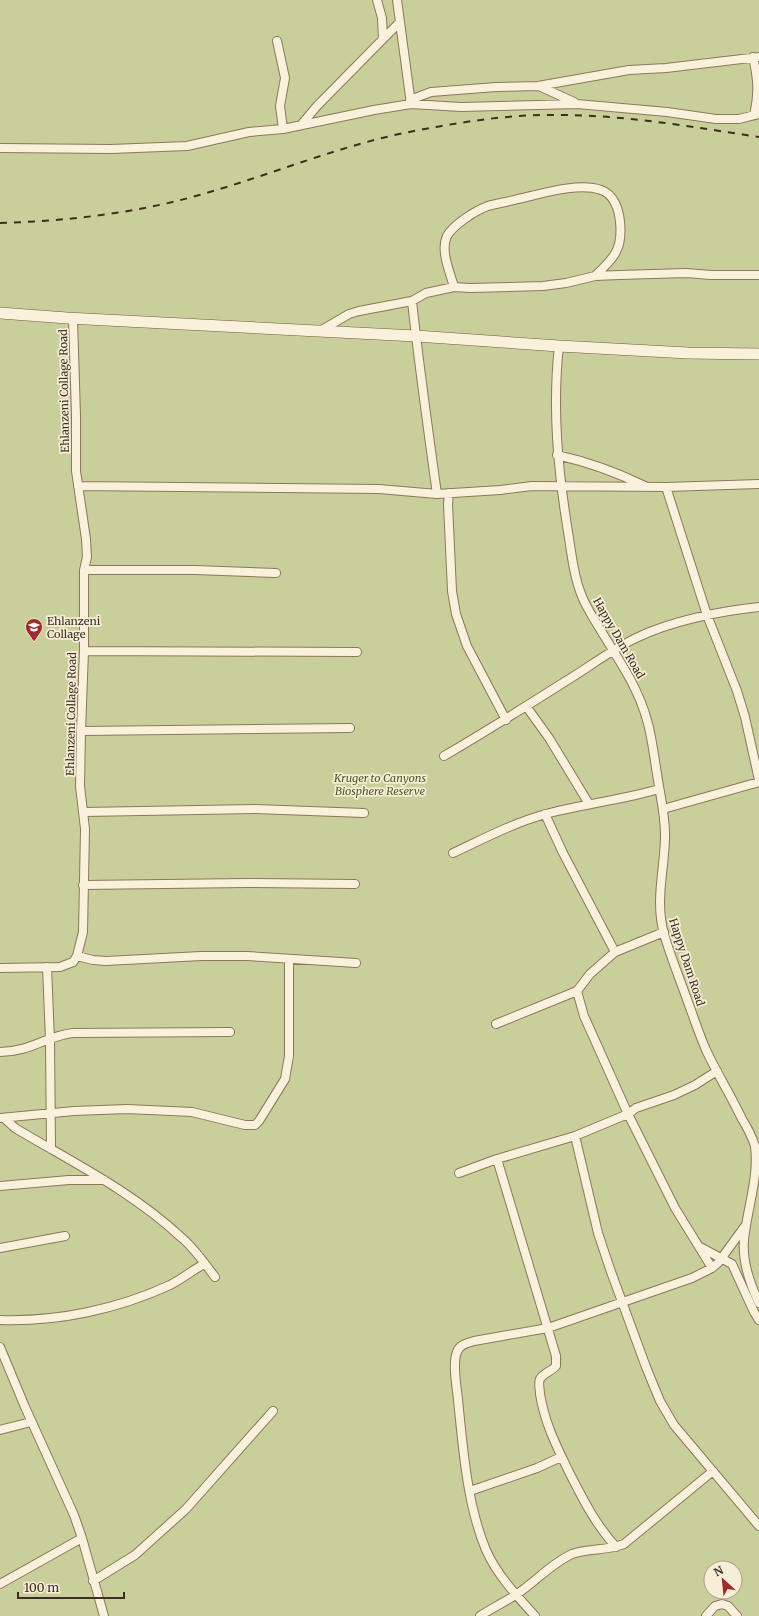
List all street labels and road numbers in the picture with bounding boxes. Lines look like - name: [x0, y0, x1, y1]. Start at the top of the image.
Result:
- street label: Ehlanzeni Collage Road: [56, 329, 72, 453]
- street label: Happy Dam Road: [590, 595, 648, 681]
- street label: Ehlanzeni Collage Road: [63, 652, 79, 776]
- street label: Happy Dam Road: [666, 916, 708, 1008]

